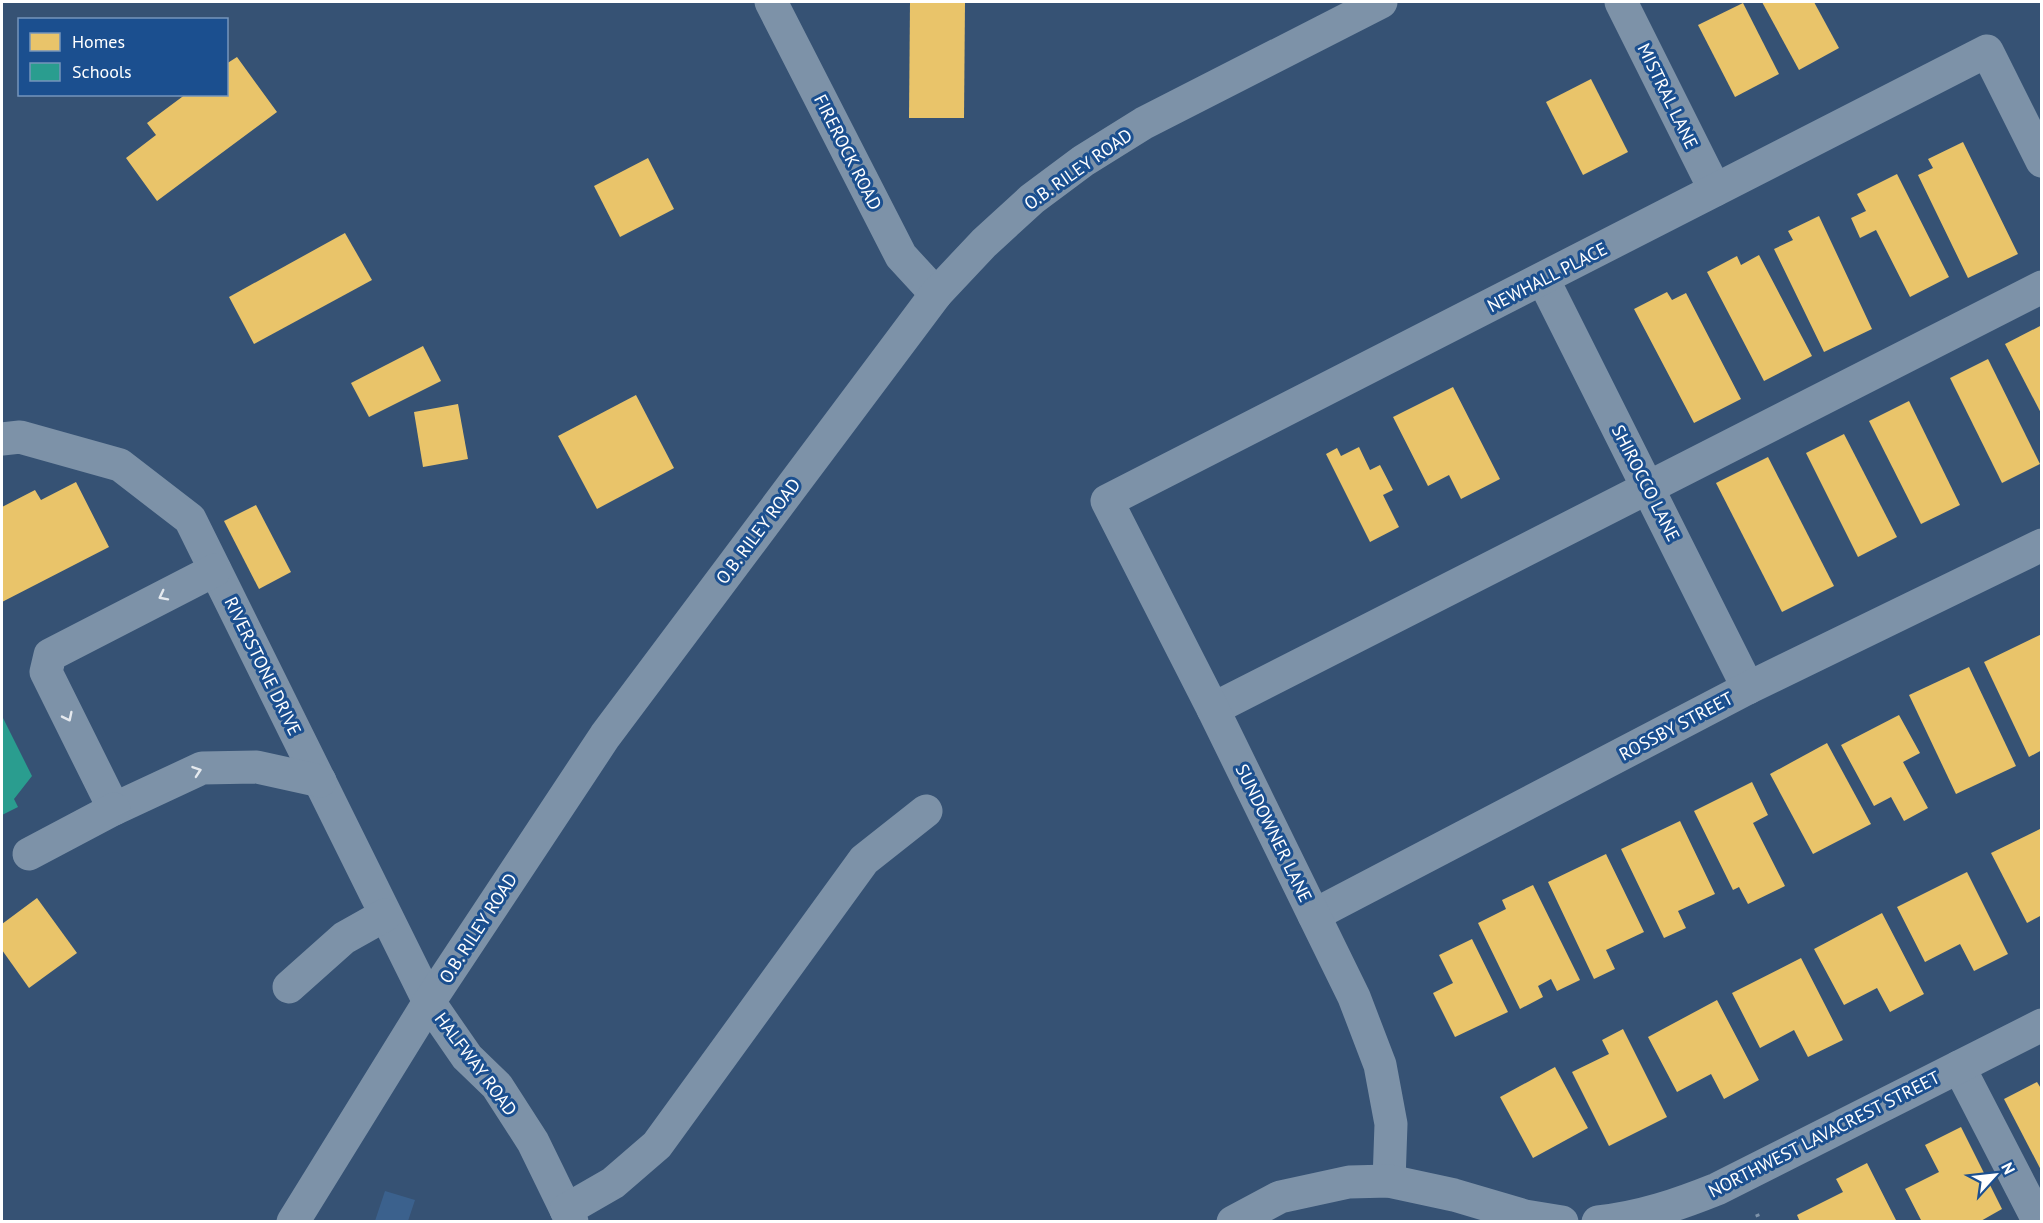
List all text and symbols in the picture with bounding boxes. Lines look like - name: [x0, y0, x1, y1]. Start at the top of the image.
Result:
- legend: [18, 18, 228, 96]
- text: Homes: [72, 30, 125, 53]
- street label: MISTRAL LANE: [1632, 39, 1704, 153]
- text: Schools: [72, 60, 132, 83]
- street label: FIREROCK ROAD: [809, 90, 887, 214]
- street label: O.B. RILEY ROAD: [1019, 123, 1137, 215]
- street label: NEWHALL PLACE: [1483, 237, 1611, 317]
- street label: SHIROCCO LANE: [1607, 421, 1685, 545]
- street label: O.B. RILEY ROAD: [711, 473, 805, 589]
- one-way arrow: [158, 589, 169, 601]
- street label: RIVERSTONE DRIVE: [219, 593, 307, 739]
- street label: ROSSBY STREET: [1615, 686, 1737, 766]
- one-way arrow: [61, 711, 73, 722]
- street label: SUNDOWNER LANE: [1231, 760, 1317, 906]
- one-way arrow: [191, 766, 202, 778]
- street label: O.B. RILEY ROAD: [434, 869, 522, 987]
- street label: HALFWAY ROAD: [430, 1008, 522, 1120]
- street label: NORTHWEST LAVACREST STREET: [1704, 1065, 1944, 1203]
- north arrow: [1965, 1145, 2025, 1205]
- text: N: [1997, 1159, 2020, 1177]

